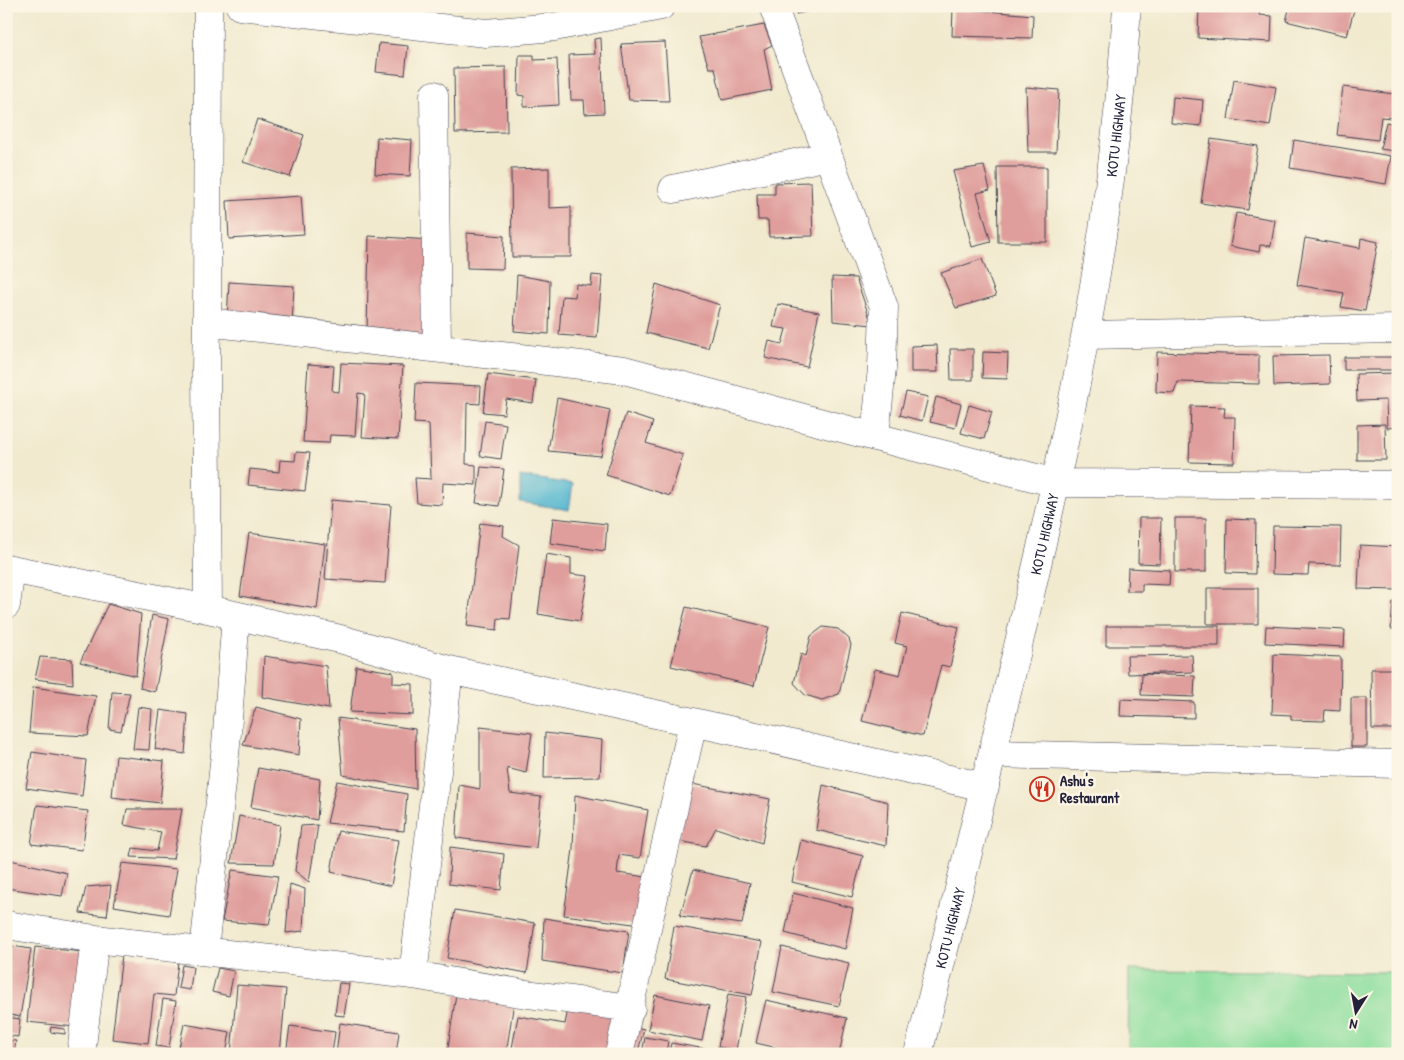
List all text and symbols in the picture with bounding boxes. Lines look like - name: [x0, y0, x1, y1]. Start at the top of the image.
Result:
- street label: KOTU HIGHWAY: [1100, 93, 1130, 178]
- street label: KOTU HIGHWAY: [1025, 491, 1063, 577]
- place label: Ashu's Restaurant: [1060, 770, 1120, 808]
- restaurant icon: Ashu's Restaurant: [1029, 776, 1055, 802]
- street label: KOTU HIGHWAY: [929, 885, 970, 971]
- north arrow: [1332, 988, 1382, 1038]
- text: N: [1347, 1015, 1359, 1035]

